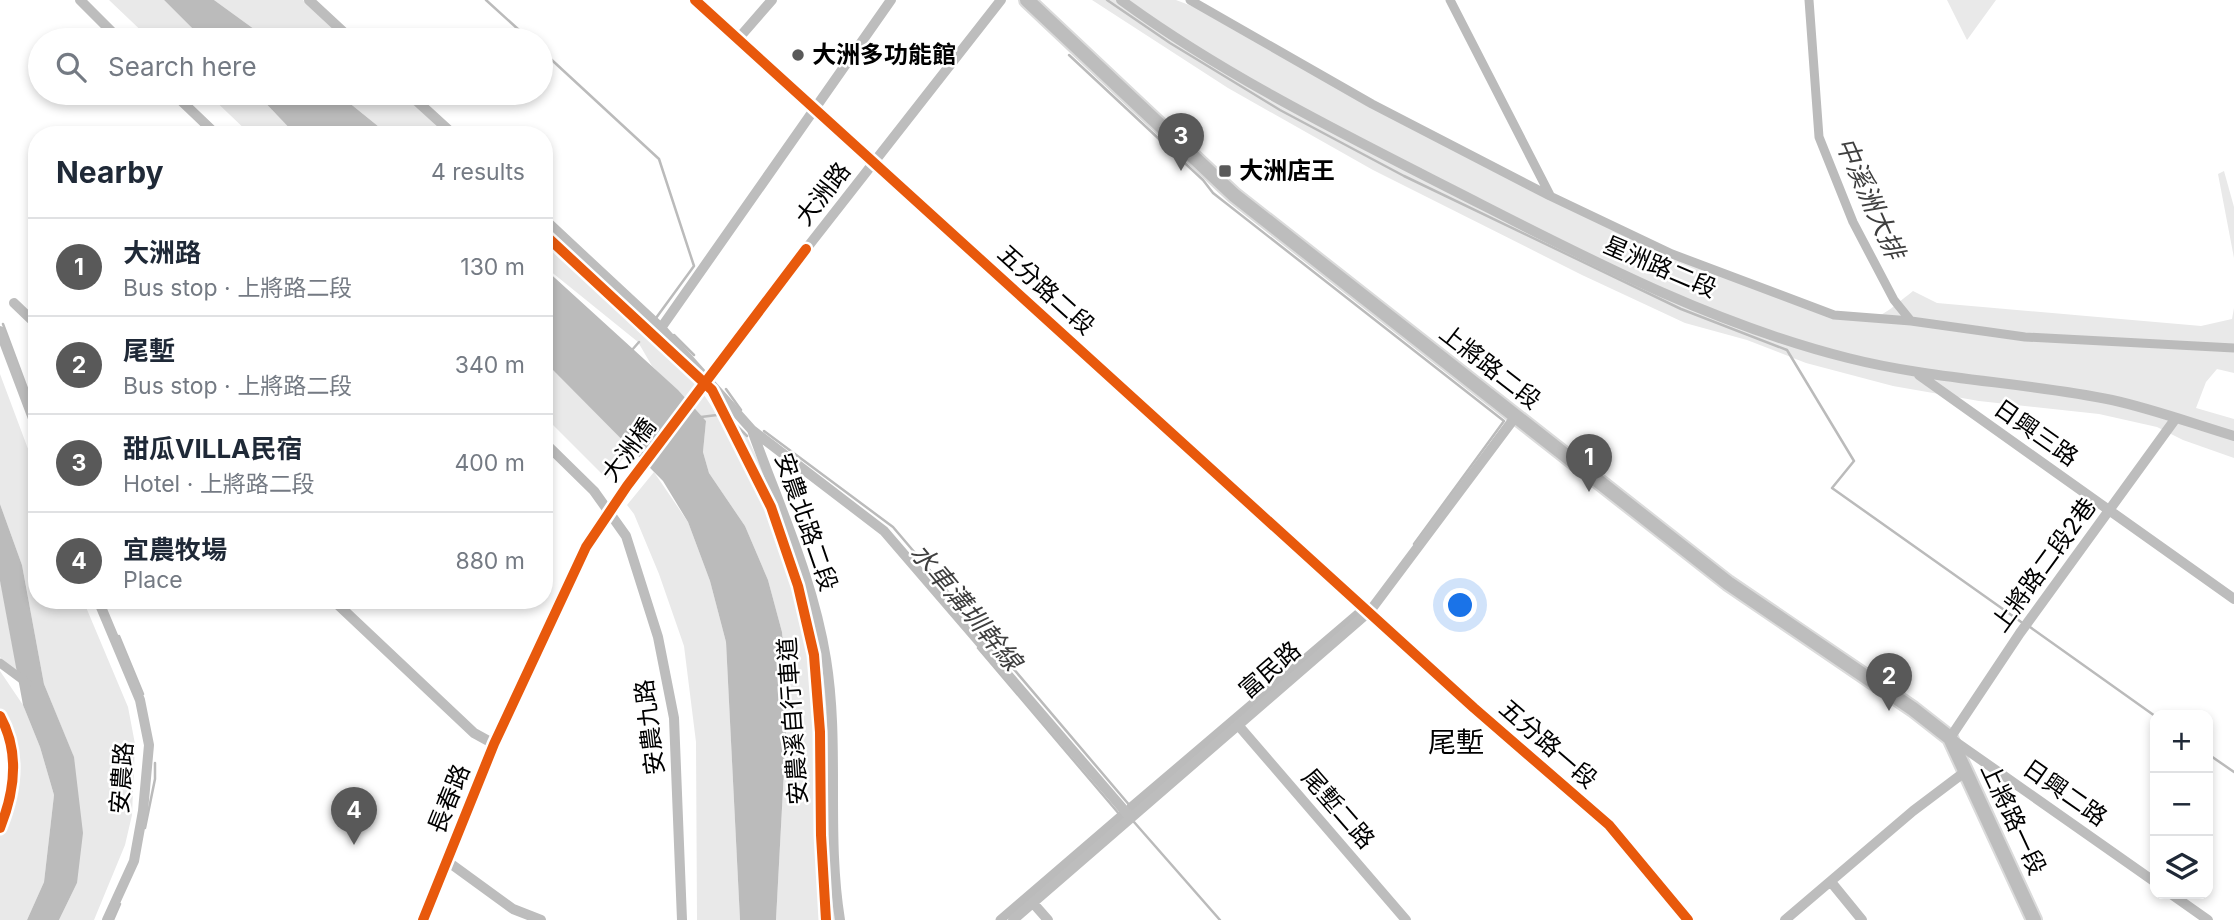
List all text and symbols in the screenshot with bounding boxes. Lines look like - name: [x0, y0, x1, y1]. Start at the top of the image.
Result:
- search box: [28, 28, 553, 105]
- place label: 大洲多功能館: [812, 40, 956, 69]
- marker: 大洲多功能館: [790, 47, 806, 63]
- icon: search: [52, 48, 90, 86]
- text: Search here: [108, 51, 257, 82]
- pin: 3: [1158, 113, 1204, 171]
- water label: 中溪洲大排: [1830, 132, 1912, 266]
- text: Nearby: [56, 154, 164, 190]
- street label: 大洲路: [789, 156, 856, 231]
- place label: 大洲店王: [1239, 156, 1335, 185]
- text: 4 results: [431, 158, 525, 186]
- marker: 大洲店王: [1217, 163, 1233, 179]
- street label: 星洲路二段: [1599, 230, 1721, 303]
- text: 大洲路: [123, 237, 201, 268]
- street label: 五分路二段: [992, 239, 1101, 341]
- text: 1: [74, 253, 84, 281]
- text: 130 m: [460, 253, 525, 281]
- text: Bus stop · 上將路二段: [123, 274, 352, 302]
- street label: 上將路二段: [1434, 318, 1547, 415]
- text: 尾塹: [123, 335, 175, 366]
- text: 2: [72, 351, 86, 379]
- text: 340 m: [455, 351, 525, 379]
- text: Bus stop · 上將路二段: [123, 372, 352, 400]
- street label: 日興三路: [1989, 393, 2084, 472]
- street label: 大洲橋: [595, 412, 662, 487]
- text: 甜瓜VILLA民宿: [123, 433, 303, 464]
- pin: 1: [1566, 434, 1612, 492]
- text: 3: [72, 449, 86, 477]
- text: 400 m: [455, 449, 525, 477]
- street label: 安農北路二段: [769, 449, 844, 595]
- text: Hotel · 上將路二段: [123, 470, 315, 498]
- street label: 上將路二段2巷: [1985, 492, 2102, 637]
- text: 宜農牧場: [123, 534, 227, 565]
- water label: 水車溝圳幹線: [904, 537, 1030, 679]
- text: 4: [71, 547, 87, 575]
- text: 880 m: [455, 547, 525, 575]
- text: Place: [123, 566, 183, 594]
- your location: [1443, 588, 1477, 622]
- street label: 富民路: [1233, 635, 1306, 704]
- street label: 安農溪自行車道: [772, 636, 813, 806]
- pin: 2: [1866, 653, 1912, 711]
- street label: 安農九路: [629, 678, 670, 776]
- street label: 五分路一段: [1494, 693, 1603, 794]
- map controls: [2150, 710, 2213, 899]
- button: +: [2150, 710, 2213, 773]
- district label: 尾塹: [1428, 725, 1484, 759]
- street label: 安農路: [105, 741, 138, 815]
- street label: 日興二路: [2018, 753, 2113, 832]
- street label: 上將路一段: [1975, 758, 2052, 879]
- street label: 長春路: [422, 760, 475, 838]
- street label: 尾塹二路: [1296, 763, 1381, 854]
- button: −: [2150, 773, 2213, 836]
- pin: 4: [331, 787, 377, 845]
- button: layers: [2150, 836, 2213, 899]

